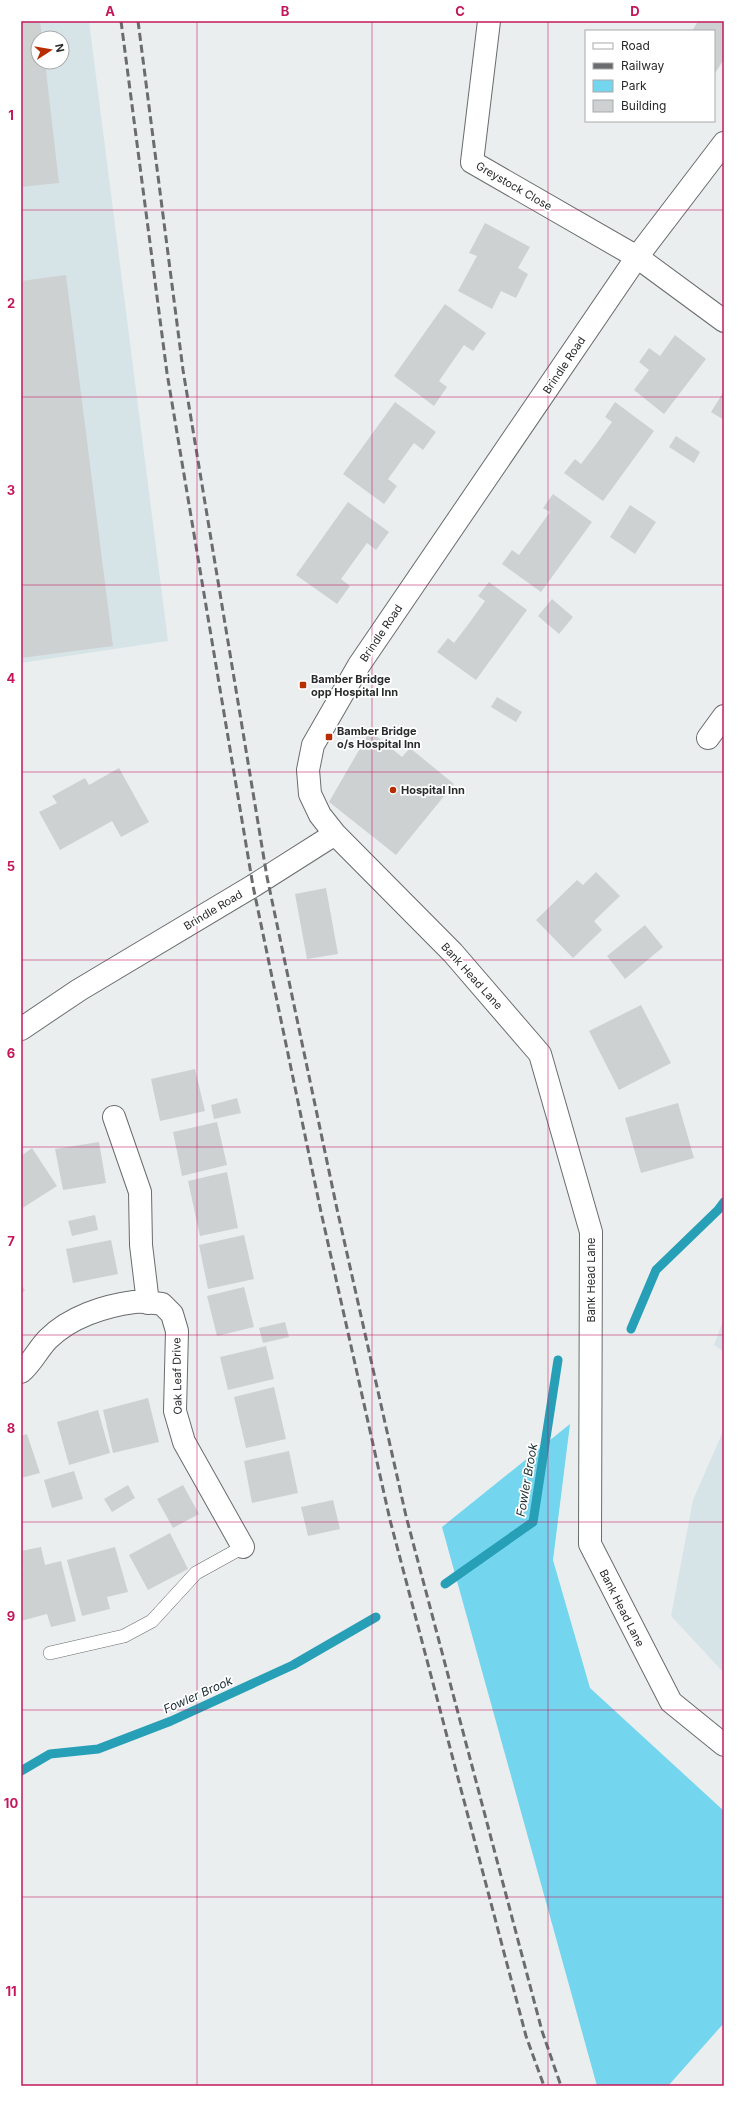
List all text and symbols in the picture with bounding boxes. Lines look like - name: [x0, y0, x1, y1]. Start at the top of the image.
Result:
- text: A: [105, 3, 115, 19]
- text: B: [281, 3, 290, 19]
- text: C: [455, 3, 465, 19]
- text: D: [630, 3, 640, 19]
- north arrow: [30, 30, 70, 70]
- legend: [585, 30, 715, 122]
- text: Road: [621, 38, 650, 53]
- text: N: [52, 42, 68, 53]
- text: Railway: [621, 58, 665, 73]
- text: Park: [621, 78, 647, 93]
- text: Building: [621, 98, 666, 113]
- text: 1: [8, 107, 14, 123]
- street label: Greystock Close: [474, 159, 554, 213]
- text: 2: [7, 295, 15, 311]
- street label: Brindle Road: [540, 334, 588, 396]
- text: 3: [7, 482, 15, 498]
- street label: Brindle Road: [357, 602, 405, 664]
- text: 4: [7, 670, 16, 686]
- place label: Bamber Bridge opp Hospital Inn: [311, 672, 398, 699]
- marker: Bamber Bridge opp Hospital Inn: [298, 680, 308, 690]
- place label: Bamber Bridge o/s Hospital Inn: [337, 724, 421, 751]
- marker: Bamber Bridge o/s Hospital Inn: [324, 732, 334, 742]
- place label: Hospital Inn: [401, 783, 465, 797]
- marker: Hospital Inn: [388, 785, 398, 795]
- text: 5: [7, 858, 15, 874]
- street label: Brindle Road: [181, 887, 245, 933]
- street label: Bank Head Lane: [438, 940, 506, 1012]
- text: 6: [7, 1045, 15, 1061]
- text: 7: [7, 1233, 15, 1249]
- street label: Bank Head Lane: [584, 1237, 598, 1323]
- street label: Oak Leaf Drive: [169, 1337, 185, 1415]
- text: 8: [7, 1420, 15, 1436]
- water label: Fowler Brook: [513, 1442, 540, 1518]
- street label: Bank Head Lane: [596, 1567, 648, 1649]
- text: 9: [7, 1608, 15, 1624]
- water label: Fowler Brook: [161, 1672, 235, 1717]
- text: 10: [4, 1795, 18, 1811]
- text: 11: [5, 1983, 17, 1999]

